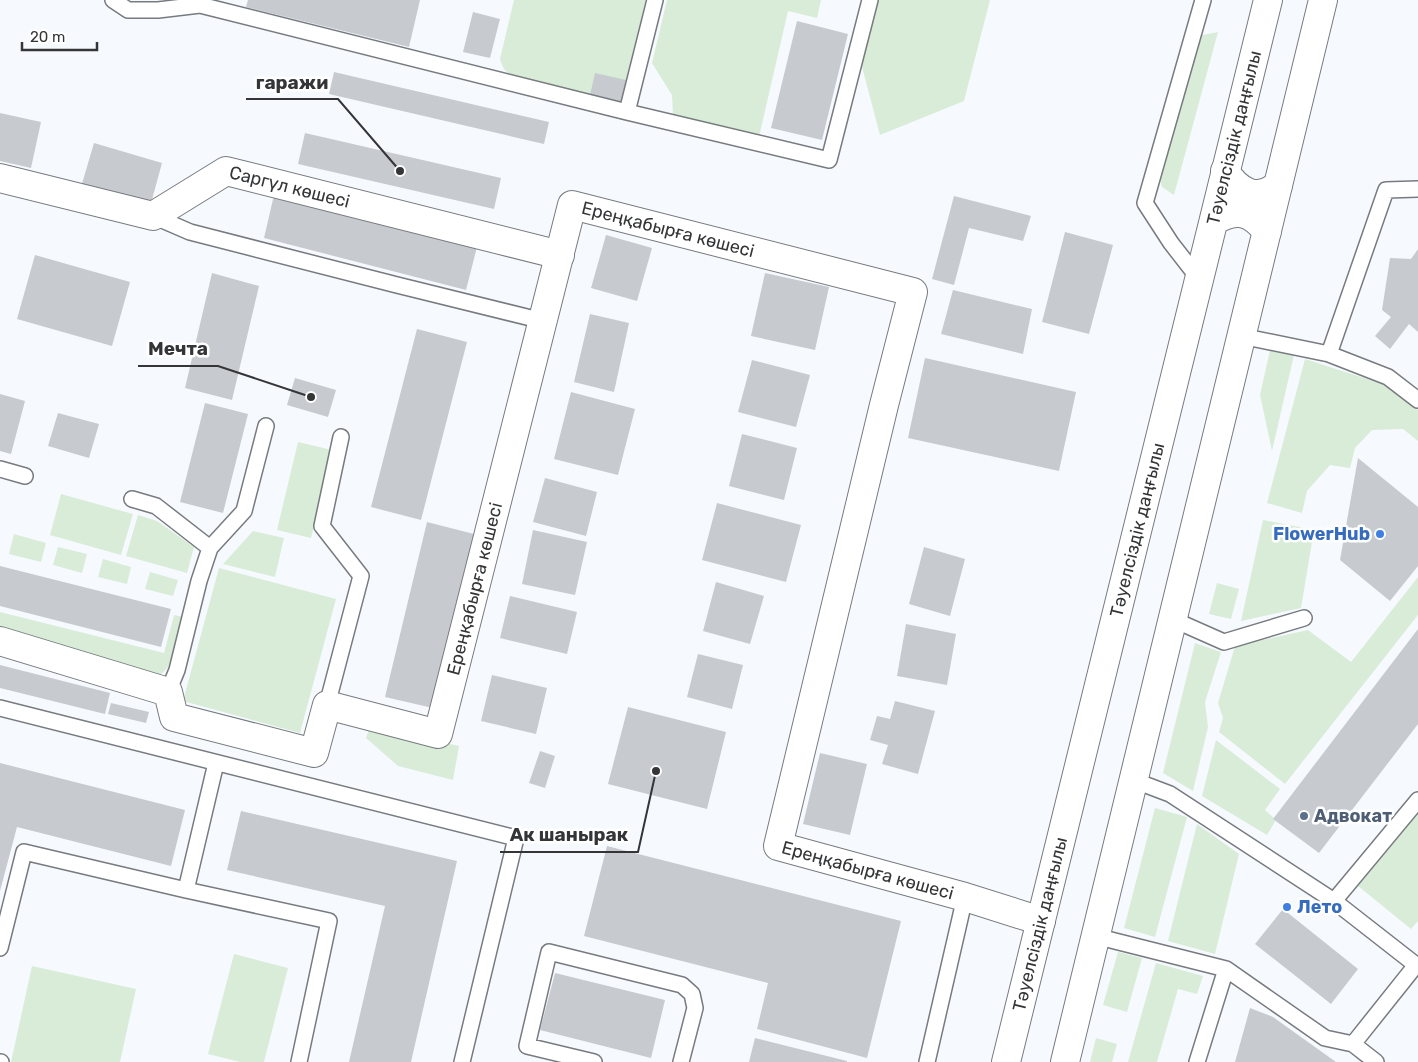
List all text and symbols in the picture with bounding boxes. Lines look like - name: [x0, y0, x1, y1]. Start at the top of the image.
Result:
- scale bar: [22, 20, 98, 52]
- text: 20 m: [30, 28, 65, 46]
- street label: Тәуелсіздік даңғылы: [1202, 48, 1266, 227]
- callout: гаражи: [246, 65, 338, 99]
- text: гаражи: [256, 71, 328, 94]
- street label: Саргүл көшесі: [227, 161, 352, 213]
- street label: Ереңқабырға көшесі: [579, 197, 757, 262]
- callout: Мечта: [138, 332, 218, 366]
- text: Мечта: [148, 337, 208, 360]
- street label: Тәуелсіздік даңғылы: [1105, 441, 1169, 619]
- street label: Ереңқабырға көшесі: [442, 500, 507, 678]
- place label: FlowerHub: [1273, 523, 1370, 545]
- marker: FlowerHub: [1374, 528, 1386, 540]
- place label: Адвокат: [1314, 805, 1392, 827]
- marker: Адвокат: [1298, 810, 1310, 822]
- callout: Ак шанырак: [500, 818, 638, 852]
- text: Ак шанырак: [510, 823, 629, 846]
- street label: Тәуелсіздік даңғылы: [1008, 835, 1072, 1014]
- street label: Ереңқабырға көшесі: [779, 836, 956, 904]
- place label: Лето: [1297, 896, 1342, 918]
- marker: Лето: [1281, 901, 1293, 913]

